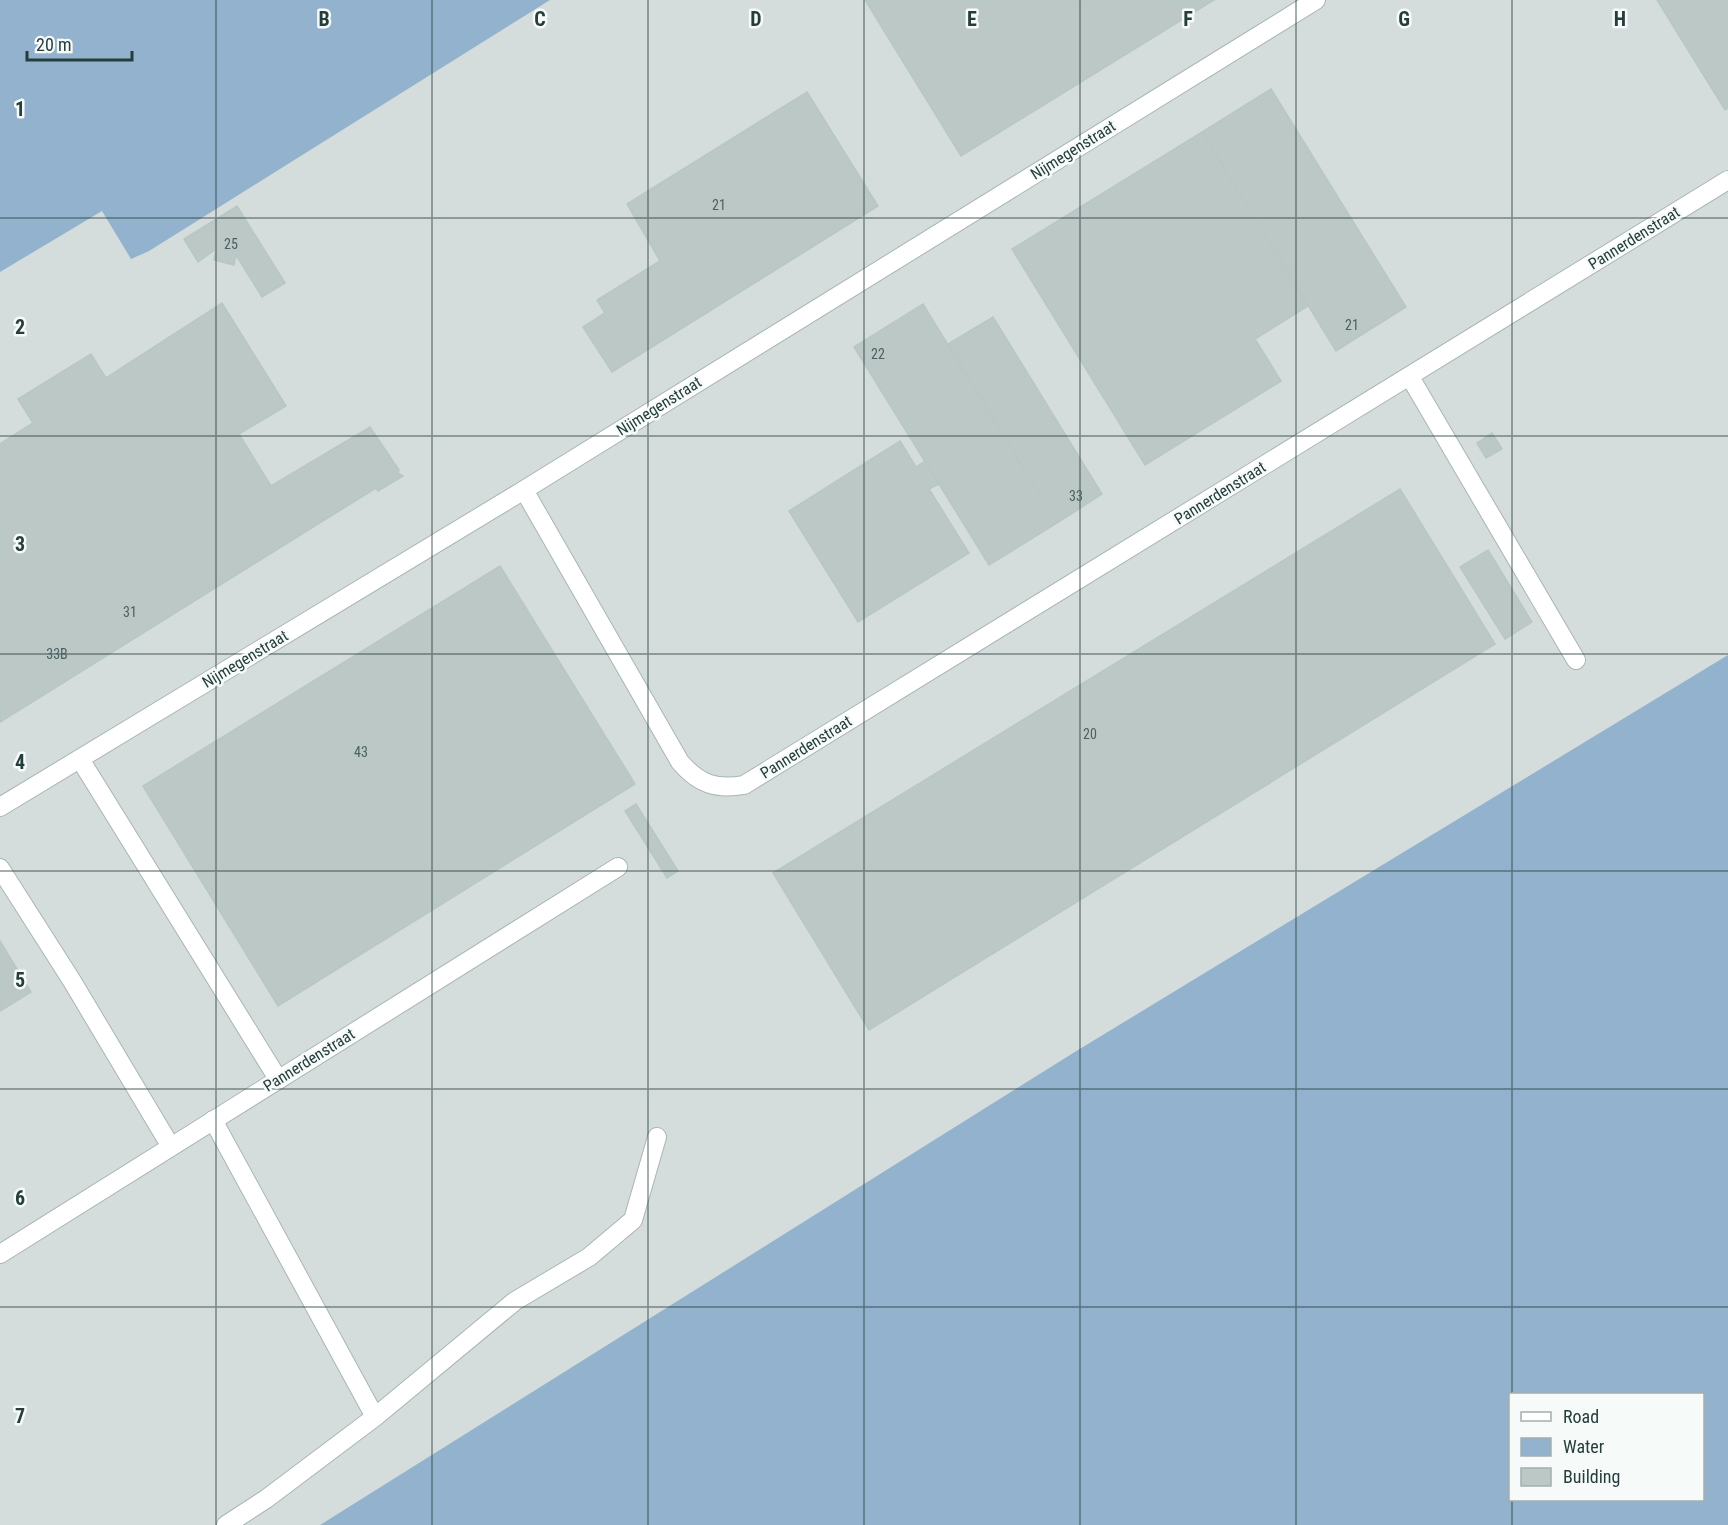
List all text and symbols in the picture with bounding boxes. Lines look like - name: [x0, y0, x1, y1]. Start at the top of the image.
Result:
- text: B: [318, 7, 330, 31]
- text: C: [534, 7, 546, 31]
- text: D: [750, 7, 762, 31]
- text: E: [967, 7, 977, 31]
- text: F: [1183, 7, 1193, 31]
- text: G: [1398, 7, 1410, 31]
- text: H: [1614, 7, 1626, 31]
- scale bar: [27, 24, 132, 62]
- text: 20 m: [36, 34, 71, 55]
- text: 1: [15, 97, 25, 121]
- street label: Nijmegenstraat: [1027, 116, 1119, 184]
- house number: 21: [712, 197, 726, 213]
- street label: Pannerdenstraat: [1585, 202, 1683, 274]
- house number: 25: [224, 236, 238, 252]
- text: 2: [15, 315, 25, 339]
- house number: 21: [1345, 317, 1359, 333]
- house number: 22: [871, 346, 885, 362]
- street label: Nijmegenstraat: [613, 372, 705, 440]
- street label: Pannerdenstraat: [1171, 457, 1269, 529]
- house number: 33: [1069, 488, 1083, 504]
- text: 3: [15, 532, 25, 556]
- house number: 31: [123, 604, 137, 620]
- street label: Nijmegenstraat: [199, 626, 291, 692]
- house number: 33B: [46, 646, 68, 662]
- street label: Pannerdenstraat: [757, 711, 855, 783]
- house number: 20: [1083, 726, 1097, 742]
- house number: 43: [354, 744, 368, 760]
- text: 4: [15, 750, 25, 774]
- text: 5: [15, 968, 25, 992]
- street label: Pannerdenstraat: [260, 1024, 358, 1096]
- text: 6: [15, 1186, 25, 1210]
- legend: [1509, 1393, 1704, 1501]
- text: 7: [15, 1404, 25, 1428]
- text: Road: [1563, 1406, 1599, 1427]
- text: Water: [1563, 1436, 1605, 1457]
- text: Building: [1563, 1466, 1620, 1487]

